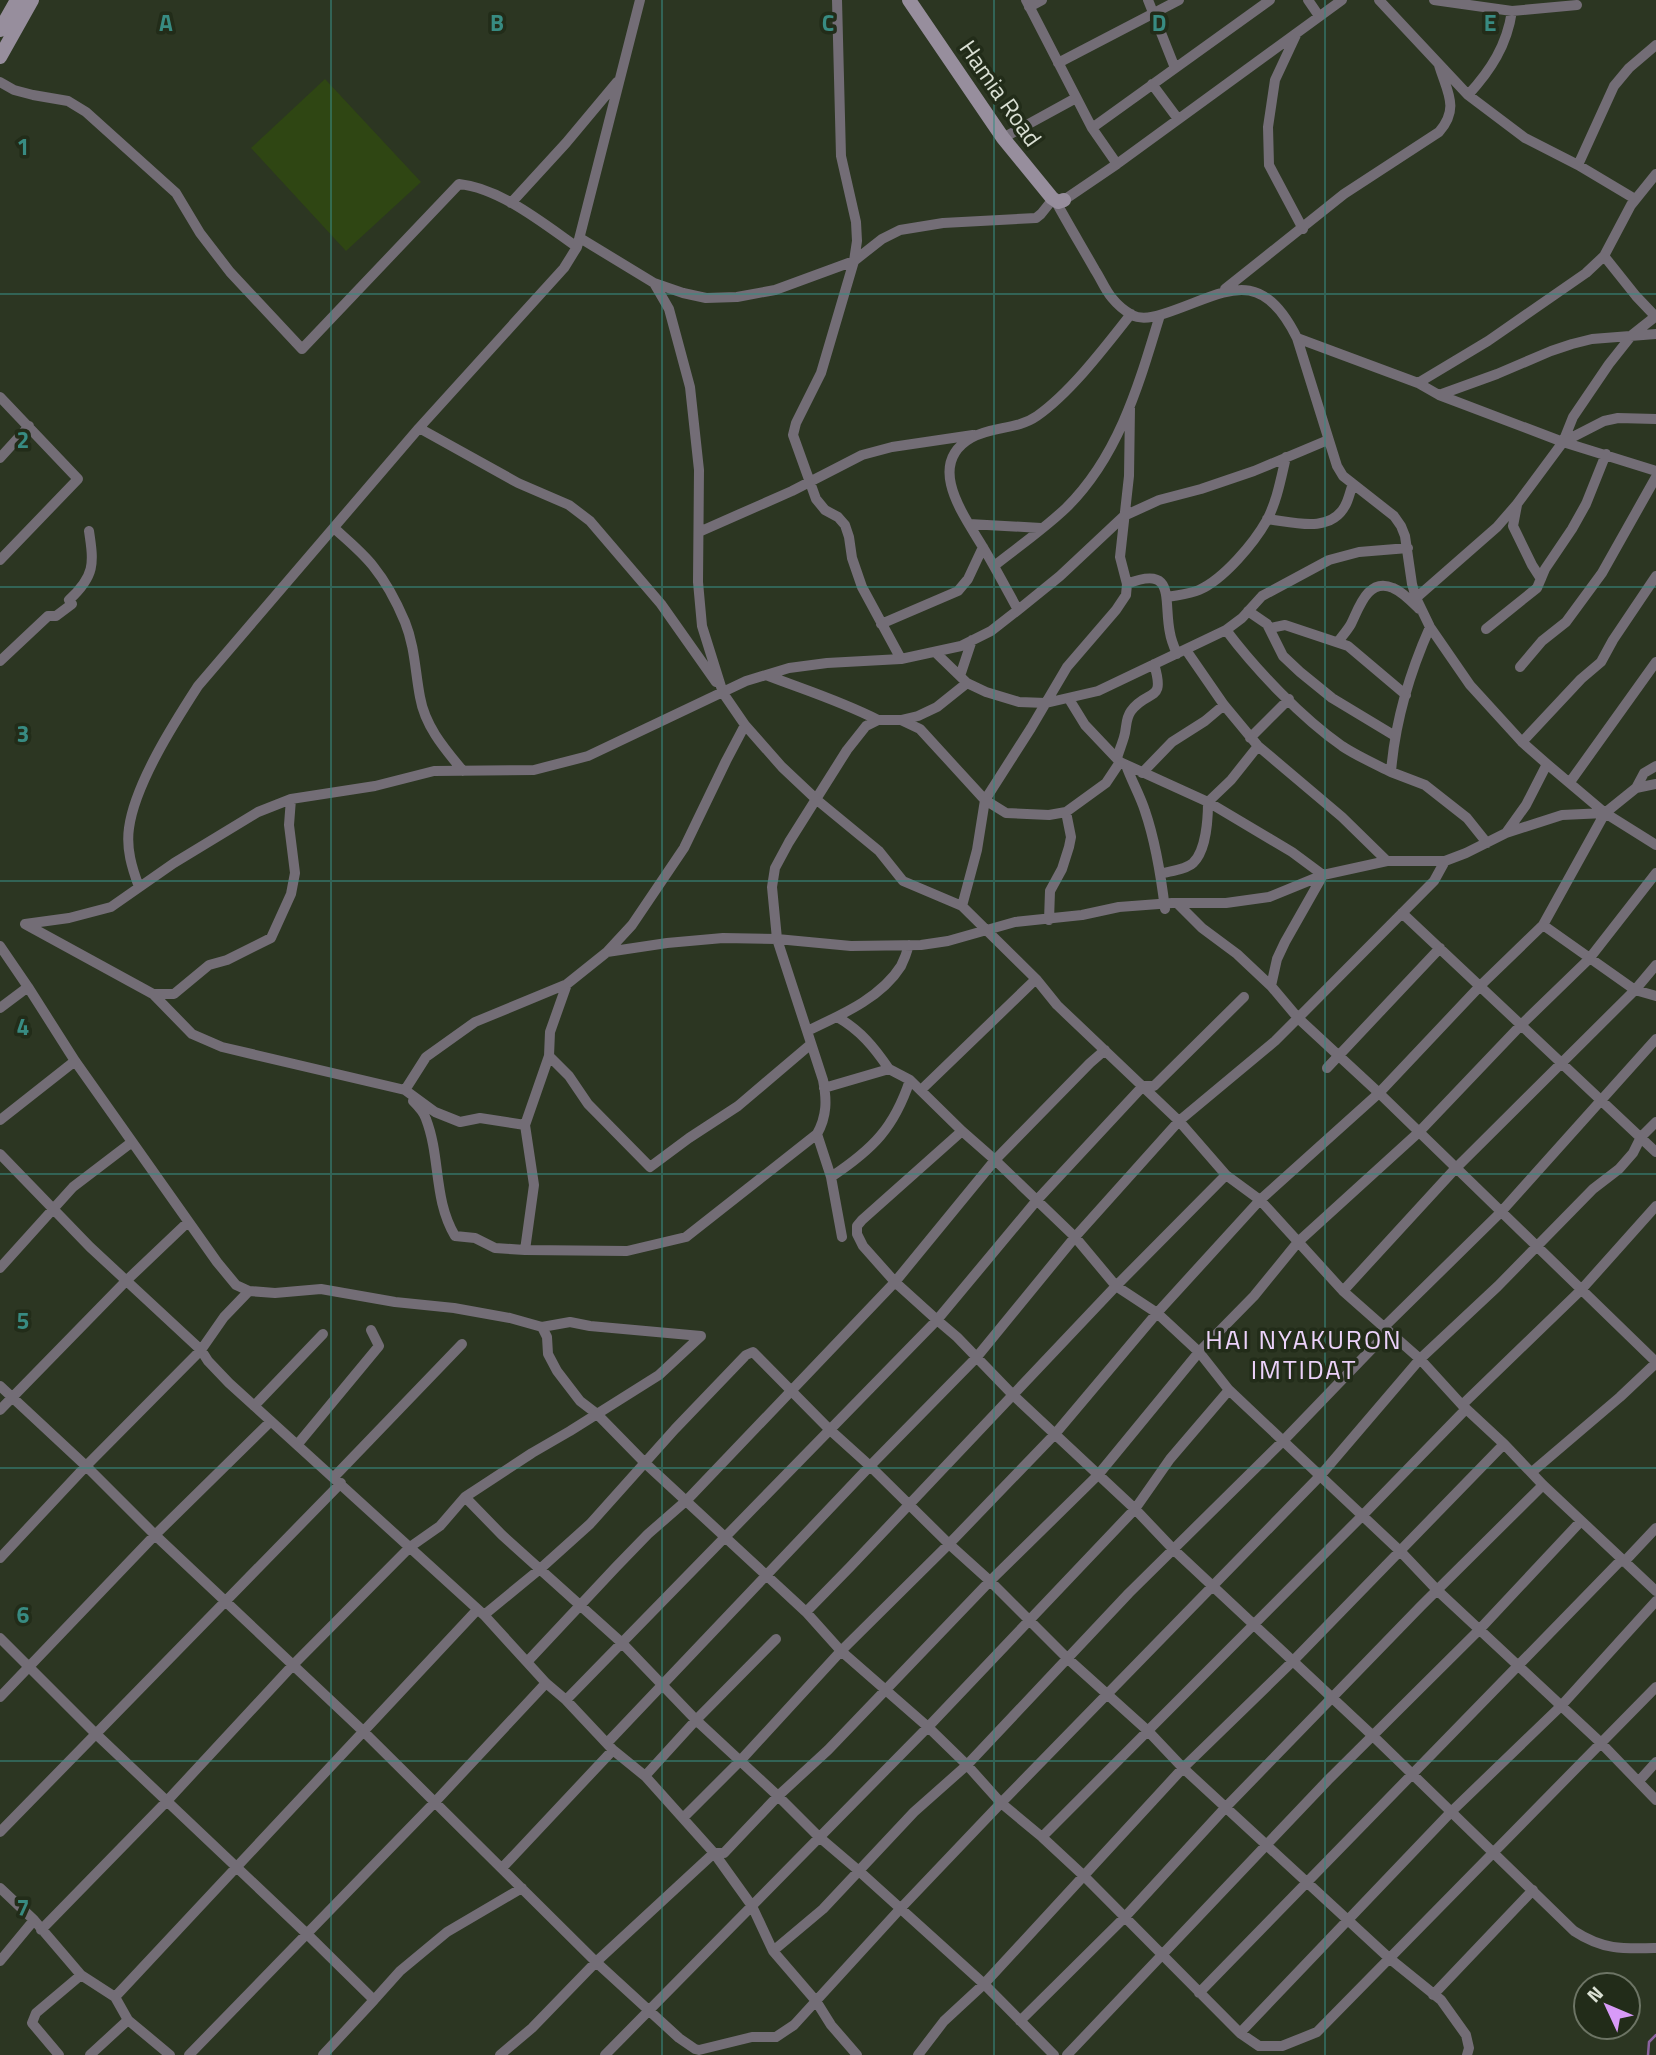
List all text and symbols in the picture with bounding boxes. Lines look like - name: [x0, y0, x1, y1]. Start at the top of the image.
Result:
- text: A: [159, 5, 173, 40]
- text: B: [490, 5, 504, 40]
- text: C: [822, 5, 834, 40]
- text: D: [1152, 5, 1166, 40]
- text: E: [1484, 5, 1496, 40]
- street label: Hamia Road: [951, 32, 1051, 154]
- text: 1: [17, 129, 29, 164]
- text: 2: [17, 422, 29, 457]
- text: 3: [17, 716, 29, 751]
- text: 4: [17, 1009, 29, 1044]
- text: 5: [17, 1303, 29, 1338]
- district label: HAI NYAKURON IMTIDAT: [1205, 1320, 1403, 1389]
- text: 6: [17, 1597, 30, 1632]
- text: 7: [17, 1890, 29, 1925]
- north arrow: [1572, 1971, 1642, 2041]
- text: N: [1579, 1979, 1609, 2009]

